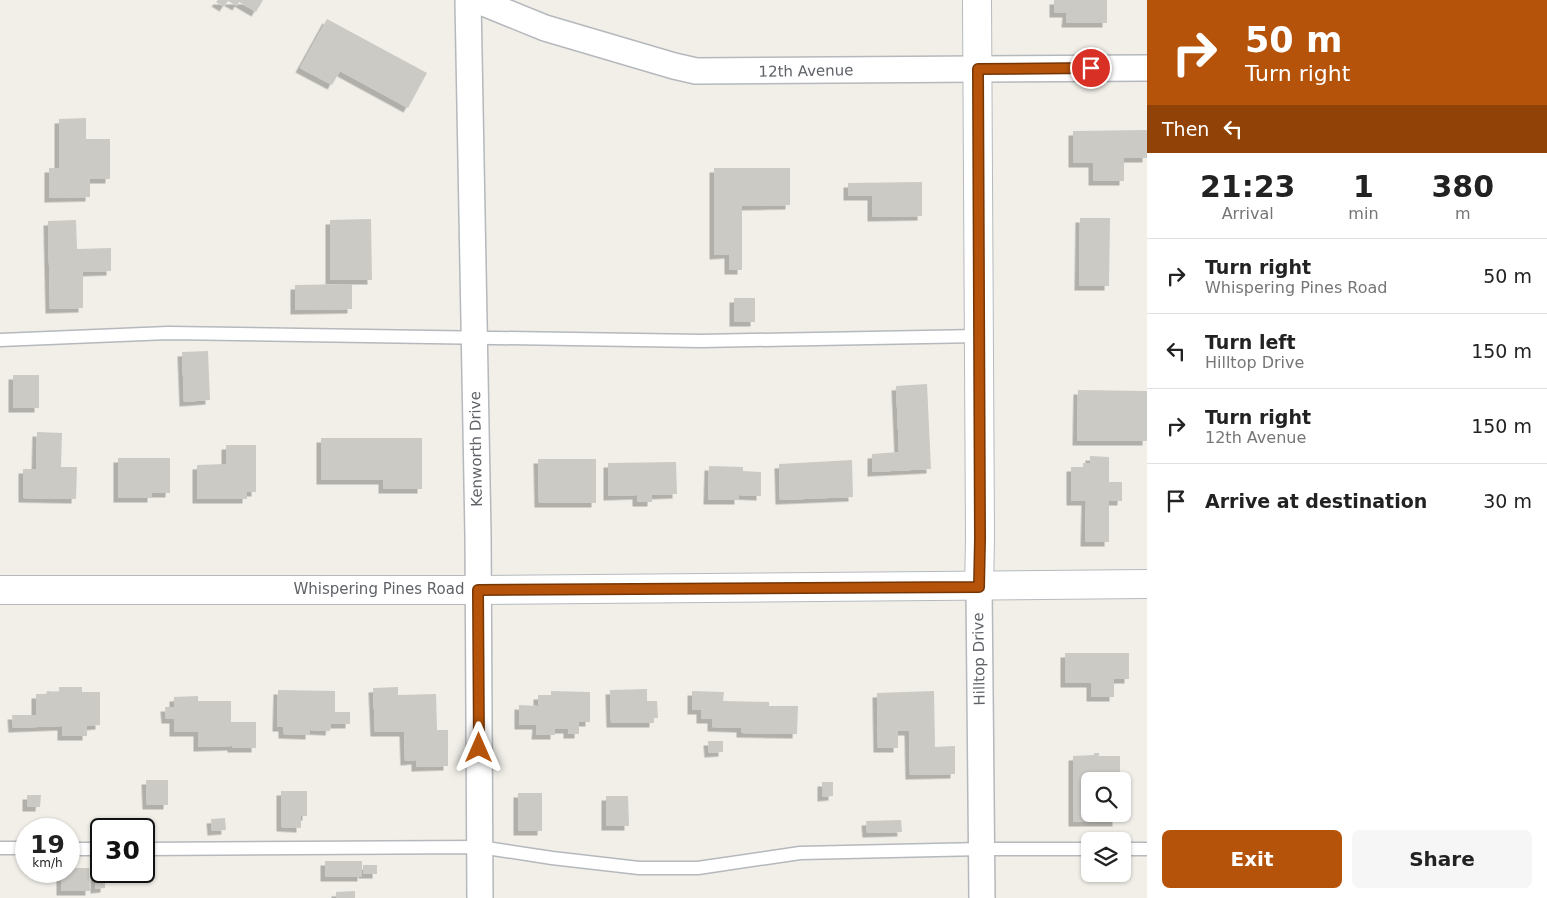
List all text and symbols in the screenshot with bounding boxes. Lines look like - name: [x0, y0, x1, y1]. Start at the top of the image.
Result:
- icon: right: [1162, 20, 1227, 85]
- text: 50 m: [1245, 20, 1342, 60]
- pin: [1070, 47, 1112, 89]
- icon: arrive: [1077, 54, 1105, 82]
- street label: 12th Avenue: [758, 61, 854, 81]
- text: Turn right: [1245, 61, 1350, 86]
- icon: left: [1219, 115, 1247, 143]
- text: Then: [1162, 118, 1209, 140]
- text: 21:23: [1200, 169, 1295, 204]
- text: 1: [1353, 169, 1374, 204]
- text: 380: [1431, 169, 1494, 204]
- text: Arrival: [1222, 204, 1274, 223]
- text: min: [1348, 204, 1379, 223]
- text: m: [1455, 204, 1471, 223]
- text: Turn right: [1205, 256, 1311, 278]
- icon: right: [1162, 262, 1190, 290]
- text: 50 m: [1483, 265, 1532, 287]
- text: Whispering Pines Road: [1205, 278, 1387, 297]
- text: Turn left: [1205, 331, 1296, 353]
- icon: left: [1162, 337, 1190, 365]
- text: 150 m: [1471, 340, 1532, 362]
- text: Hilltop Drive: [1205, 353, 1304, 372]
- street label: Kenworth Drive: [466, 391, 486, 507]
- text: Turn right: [1205, 406, 1311, 428]
- icon: right: [1162, 412, 1190, 440]
- text: 150 m: [1471, 415, 1532, 437]
- text: 12th Avenue: [1205, 428, 1306, 447]
- icon: arrive: [1162, 487, 1190, 515]
- text: Arrive at destination: [1205, 490, 1427, 512]
- text: 30 m: [1483, 490, 1532, 512]
- street label: Whispering Pines Road: [293, 580, 465, 598]
- street label: Hilltop Drive: [969, 612, 989, 706]
- position arrow: [452, 721, 504, 773]
- map controls: [1081, 772, 1131, 882]
- button: search: [1081, 772, 1131, 822]
- speed limit sign: 30: [90, 818, 155, 883]
- text: 19: [30, 830, 65, 859]
- button: Exit: [1162, 830, 1342, 888]
- button: Share: [1352, 830, 1532, 888]
- button: layers: [1081, 832, 1131, 882]
- text: km/h: [32, 856, 63, 870]

